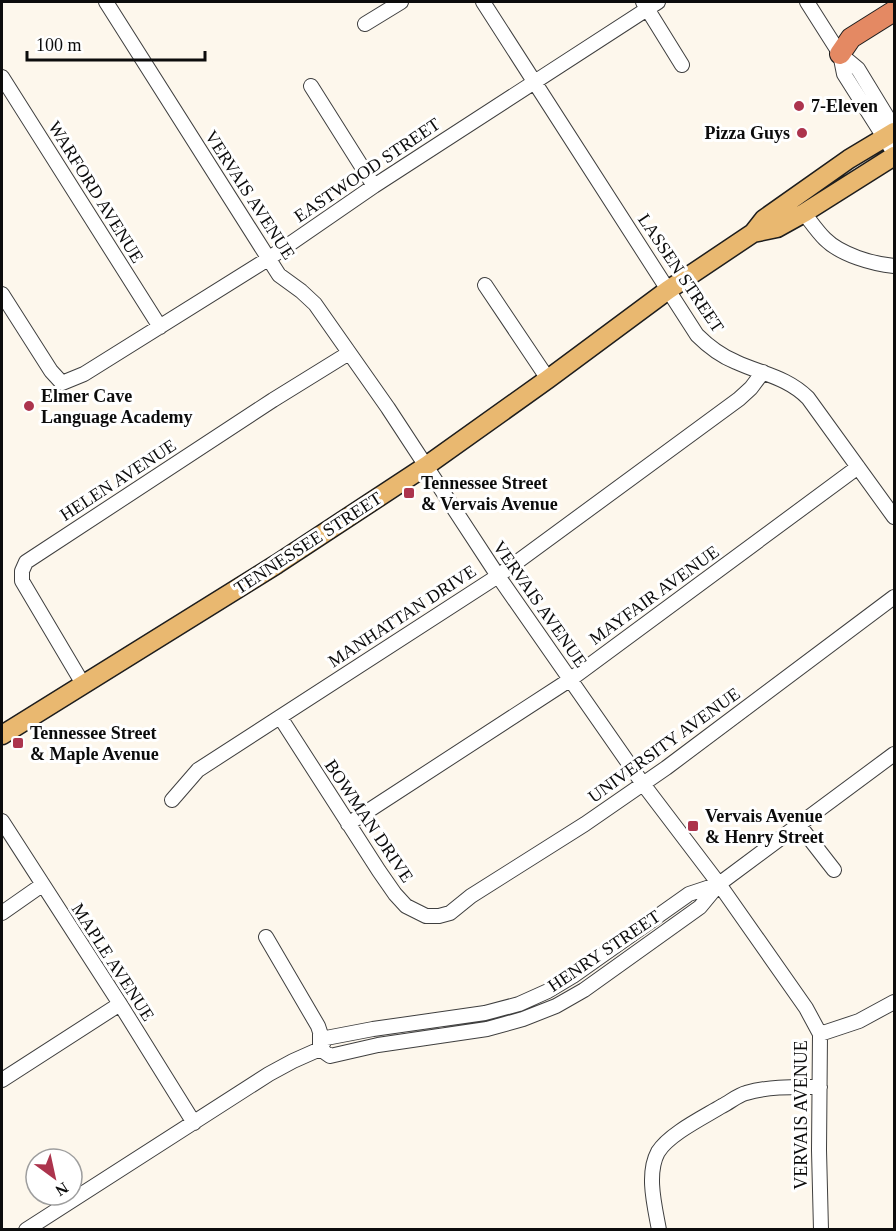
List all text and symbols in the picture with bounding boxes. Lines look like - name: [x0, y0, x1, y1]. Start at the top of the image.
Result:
- scale bar: [27, 24, 206, 62]
- text: 100 m: [36, 35, 82, 55]
- place label: 7-Eleven: [811, 96, 878, 116]
- marker: 7-Eleven: [792, 99, 806, 113]
- street label: EASTWOOD STREET: [290, 114, 444, 226]
- street label: WARFORD AVENUE: [44, 118, 148, 266]
- place label: Pizza Guys: [705, 123, 790, 143]
- marker: Pizza Guys: [795, 126, 809, 140]
- street label: VERVAIS AVENUE: [201, 127, 299, 263]
- street label: LASSEN STREET: [634, 210, 728, 336]
- place label: Elmer Cave Language Academy: [41, 386, 193, 427]
- marker: Elmer Cave Language Academy: [22, 399, 36, 413]
- street label: HELEN AVENUE: [56, 435, 180, 525]
- place label: Tennessee Street & Vervais Avenue: [421, 473, 558, 514]
- marker: Tennessee Street & Vervais Avenue: [402, 486, 416, 500]
- street label: TENNESSEE STREET: [231, 488, 385, 598]
- street label: VERVAIS AVENUE: [489, 537, 591, 671]
- street label: MAYFAIR AVENUE: [585, 541, 723, 649]
- street label: MANHATTAN DRIVE: [324, 561, 480, 671]
- street label: UNIVERSITY AVENUE: [584, 683, 744, 807]
- place label: Tennessee Street & Maple Avenue: [30, 723, 159, 764]
- marker: Tennessee Street & Maple Avenue: [11, 736, 25, 750]
- street label: BOWMAN DRIVE: [321, 756, 417, 886]
- place label: Vervais Avenue & Henry Street: [705, 806, 824, 847]
- marker: Vervais Avenue & Henry Street: [686, 819, 700, 833]
- street label: MAPLE AVENUE: [68, 899, 158, 1025]
- street label: HENRY STREET: [544, 906, 664, 996]
- street label: VERVAIS AVENUE: [791, 1040, 811, 1190]
- north arrow: [24, 1147, 84, 1207]
- text: N: [52, 1179, 71, 1200]

